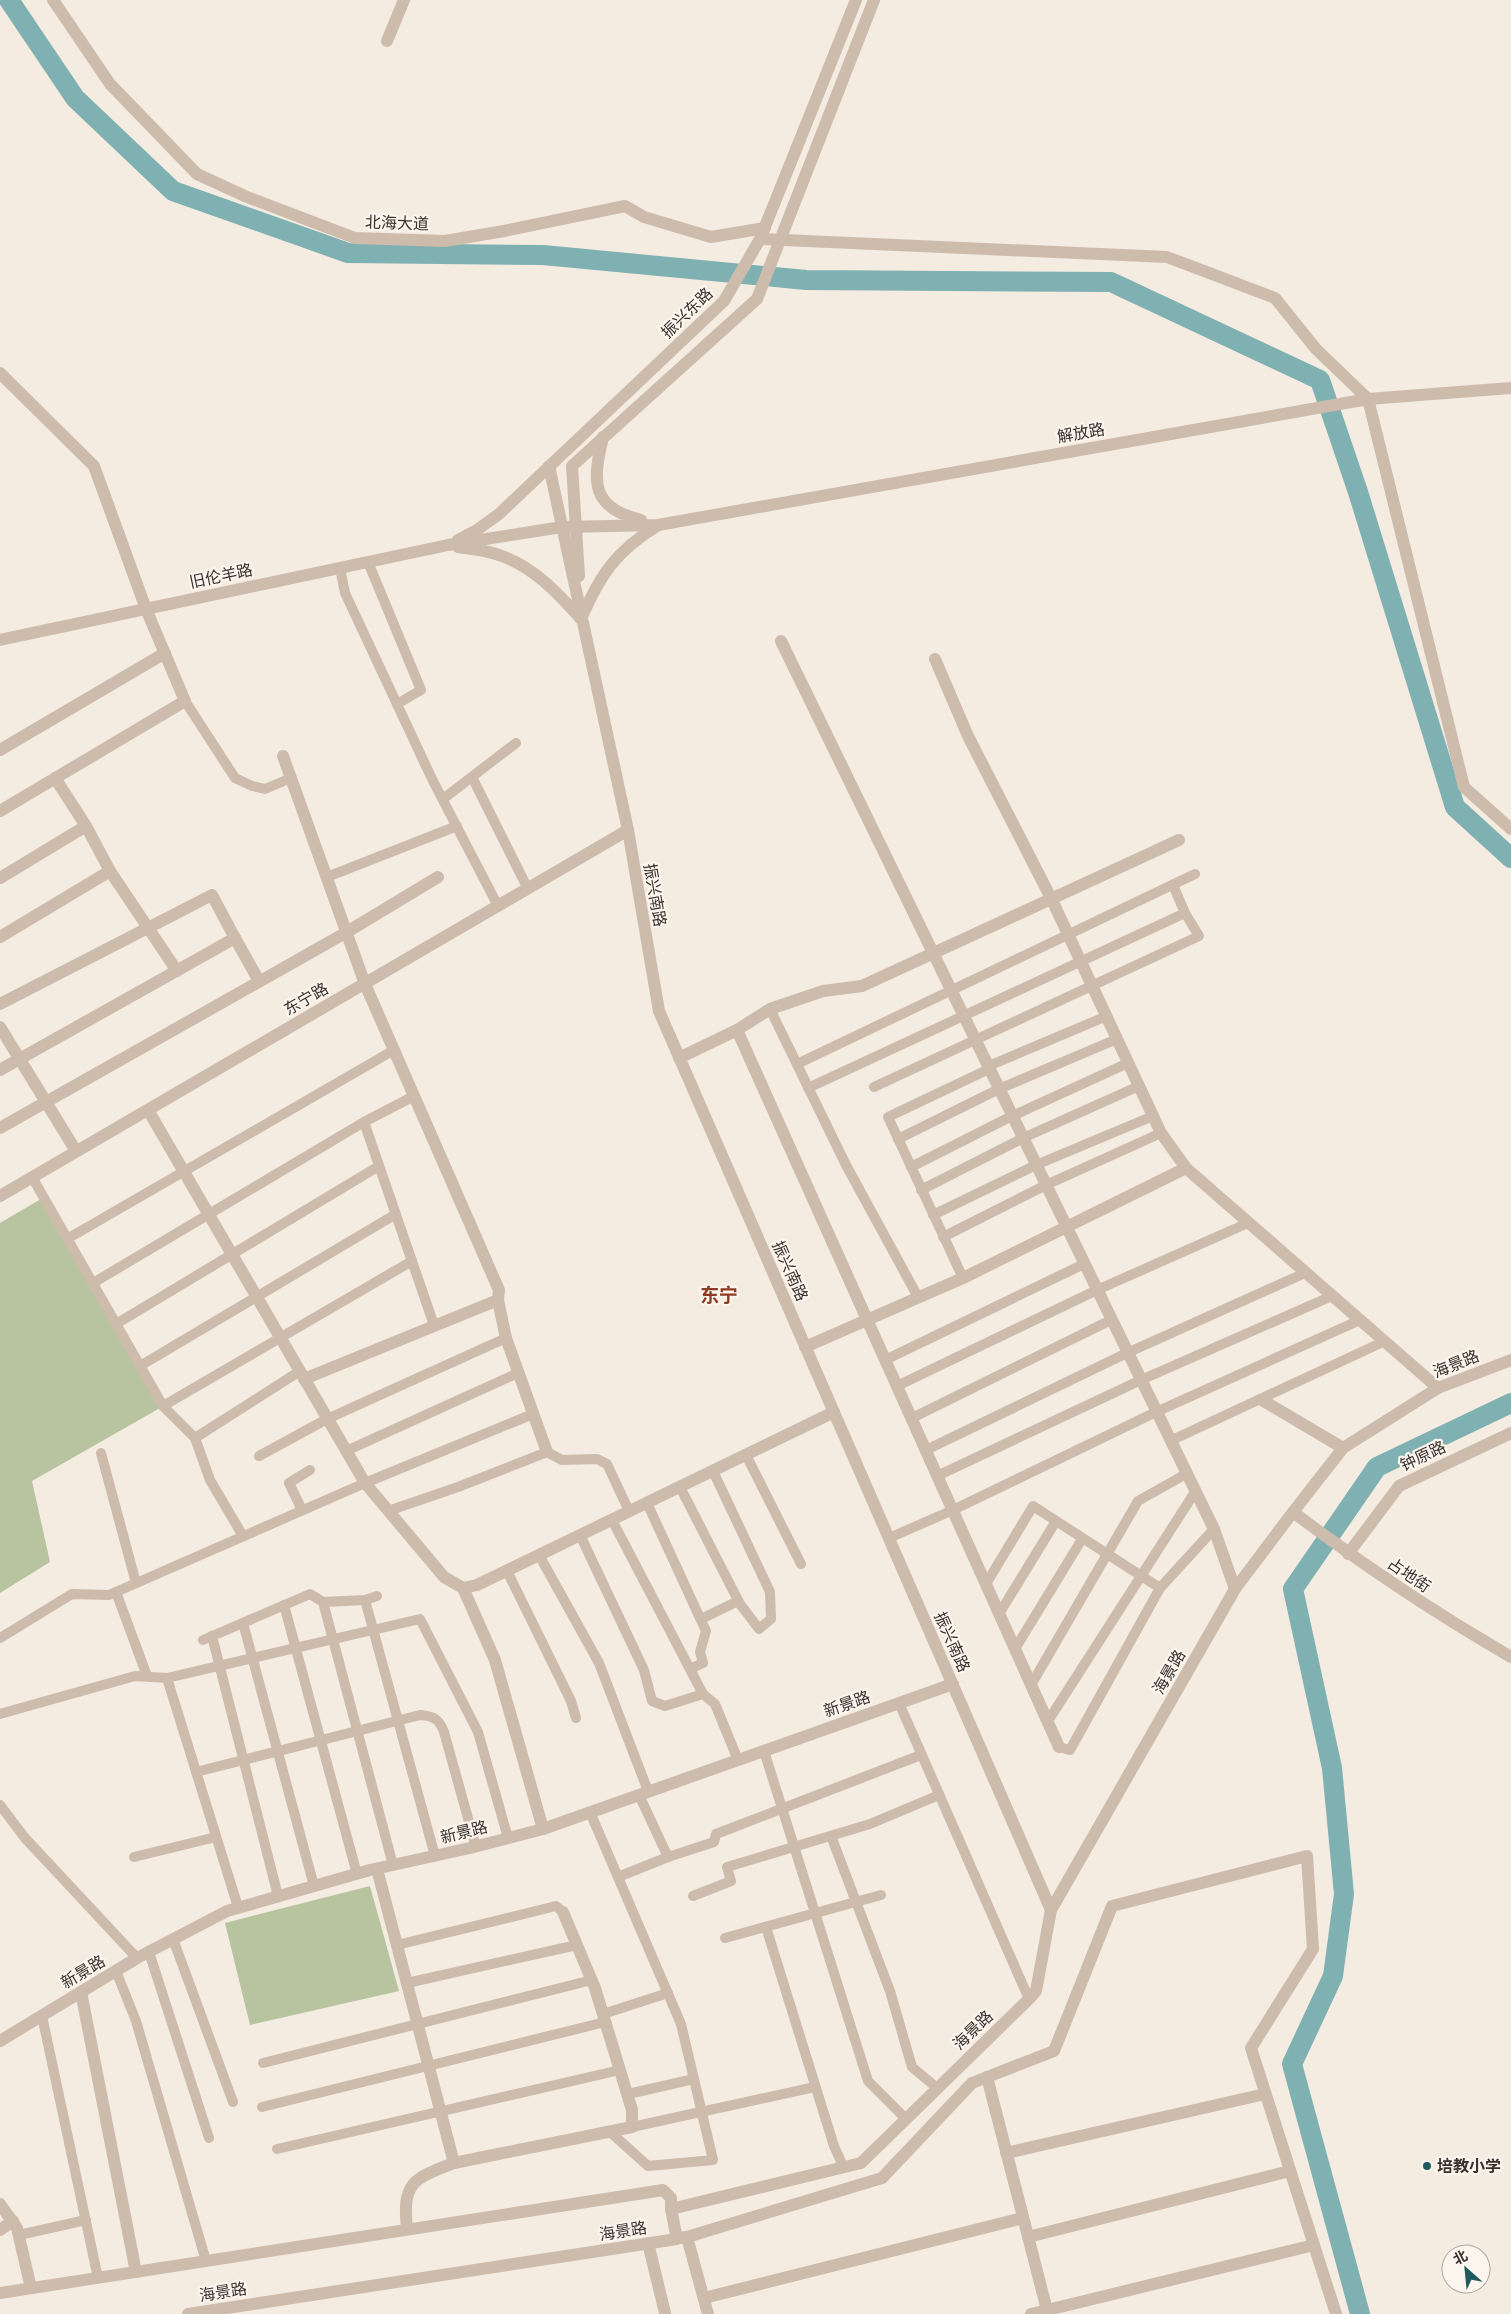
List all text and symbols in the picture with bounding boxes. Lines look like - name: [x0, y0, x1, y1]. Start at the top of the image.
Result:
- street label: 北海大道: [365, 212, 429, 234]
- street label: 振兴东路: [657, 284, 717, 342]
- street label: 解放路: [1056, 419, 1106, 447]
- street label: 旧伦羊路: [188, 560, 254, 592]
- street label: 振兴南路: [640, 862, 670, 928]
- street label: 东宁路: [280, 979, 332, 1019]
- street label: 振兴南路: [768, 1238, 812, 1304]
- district label: 东宁: [700, 1284, 738, 1307]
- street label: 海景路: [1430, 1346, 1482, 1382]
- street label: 钟原路: [1397, 1437, 1449, 1475]
- street label: 占地街: [1384, 1554, 1434, 1596]
- street label: 振兴南路: [930, 1609, 974, 1675]
- street label: 海景路: [1149, 1646, 1189, 1698]
- street label: 新景路: [821, 1687, 873, 1721]
- street label: 新景路: [438, 1817, 490, 1847]
- street label: 新景路: [58, 1951, 108, 1993]
- street label: 海景路: [949, 2006, 997, 2054]
- place label: 培教小学: [1437, 2157, 1501, 2176]
- marker: 培教小学: [1421, 2160, 1433, 2172]
- street label: 海景路: [598, 2218, 648, 2244]
- north arrow: [1441, 2244, 1491, 2294]
- text: 北: [1450, 2247, 1470, 2268]
- street label: 海景路: [198, 2279, 248, 2305]

